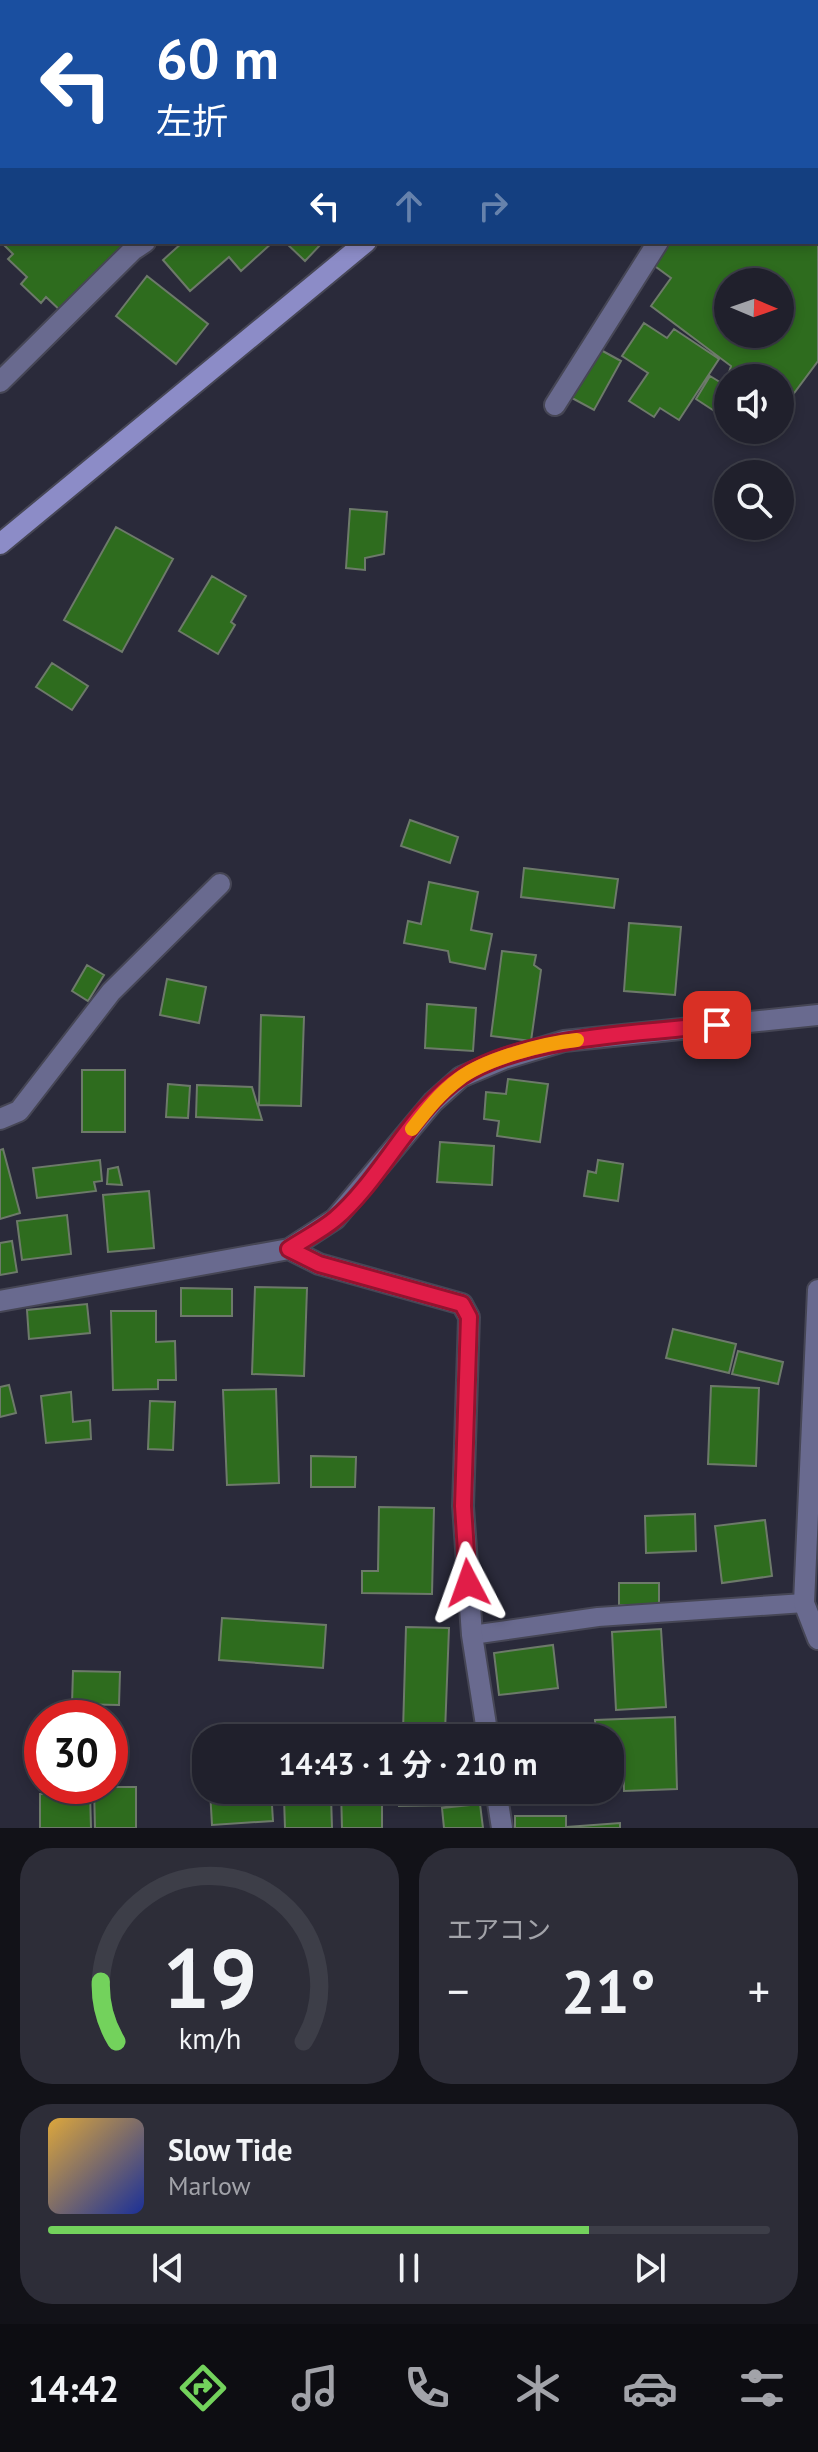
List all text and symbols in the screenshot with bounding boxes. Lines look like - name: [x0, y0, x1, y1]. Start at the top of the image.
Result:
- text: 60 m: [156, 22, 279, 94]
- icon: left: [24, 32, 128, 136]
- text: 左折: [156, 97, 228, 144]
- icon: left: [303, 184, 347, 228]
- icon: ahead: [387, 184, 431, 228]
- icon: right: [471, 184, 515, 228]
- north arrow: [714, 268, 794, 348]
- map controls: [714, 268, 794, 540]
- button: sound: [714, 364, 794, 444]
- button: search: [714, 460, 794, 540]
- pin: [683, 991, 751, 1059]
- icon: arrive: [695, 1003, 739, 1047]
- position arrow: [426, 1541, 510, 1625]
- speed limit sign: 30: [24, 1700, 128, 1804]
- text: 14:43 · 1 分 · 210 m: [278, 1744, 538, 1783]
- text: エアコン: [447, 1913, 551, 1946]
- text: 19: [162, 1923, 257, 2031]
- text: 21°: [561, 1952, 656, 2030]
- text: −: [447, 1962, 469, 2019]
- text: +: [748, 1962, 770, 2019]
- text: km/h: [178, 2020, 241, 2057]
- text: Slow Tide: [168, 2130, 293, 2169]
- text: Marlow: [168, 2169, 251, 2202]
- icon: previous: [146, 2246, 190, 2290]
- icon: pause: [387, 2246, 431, 2290]
- icon: next: [628, 2246, 672, 2290]
- icon: directions: [175, 2360, 231, 2416]
- icon: music: [287, 2360, 343, 2416]
- icon: phone: [399, 2360, 455, 2416]
- icon: climate: [510, 2360, 566, 2416]
- icon: car: [622, 2360, 678, 2416]
- icon: filters: [734, 2360, 790, 2416]
- text: 14:42: [28, 2365, 119, 2412]

